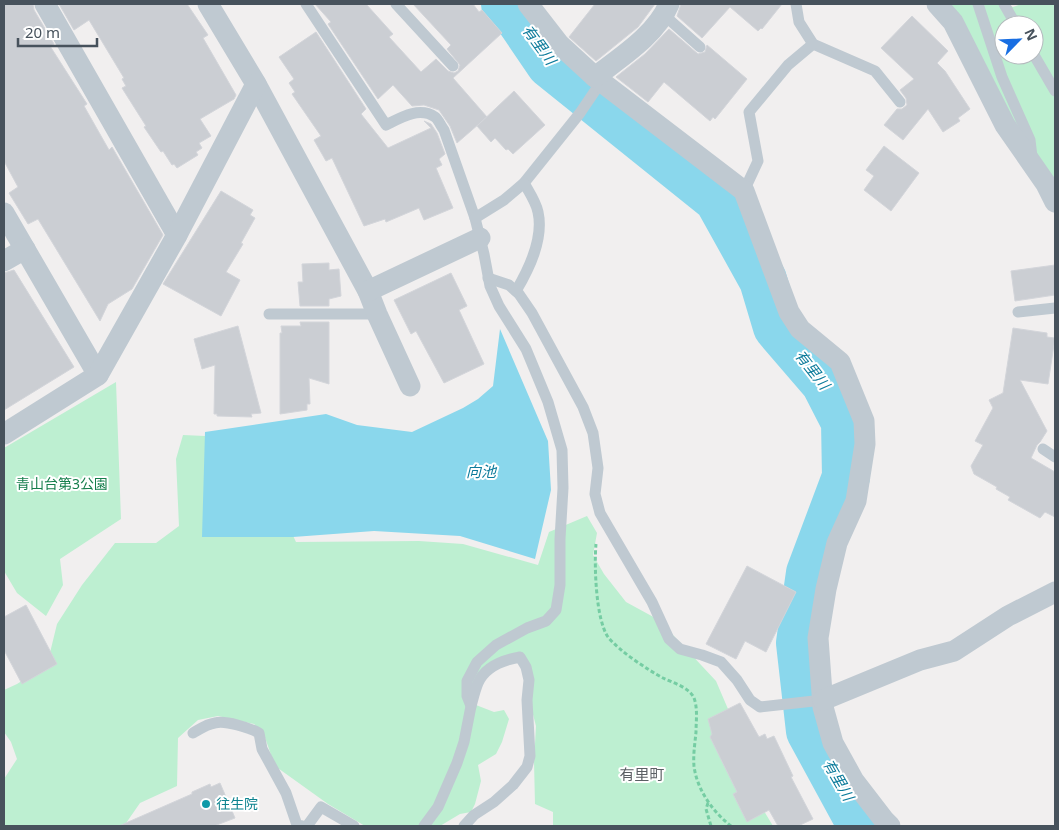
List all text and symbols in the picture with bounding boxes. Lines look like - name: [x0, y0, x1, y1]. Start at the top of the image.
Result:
- scale bar: [18, 15, 96, 47]
- north arrow: [994, 15, 1044, 65]
- water label: 有里川: [518, 20, 562, 70]
- text: 20 m: [25, 22, 60, 42]
- text: N: [1020, 25, 1042, 44]
- water label: 有里川: [791, 345, 836, 395]
- water label: 向池: [466, 461, 498, 481]
- park label: 青山台第3公園: [16, 474, 108, 493]
- water label: 有里川: [819, 755, 860, 806]
- district label: 有里町: [619, 764, 665, 784]
- place label: 往生院: [216, 794, 258, 813]
- marker: 往生院: [200, 798, 212, 810]

